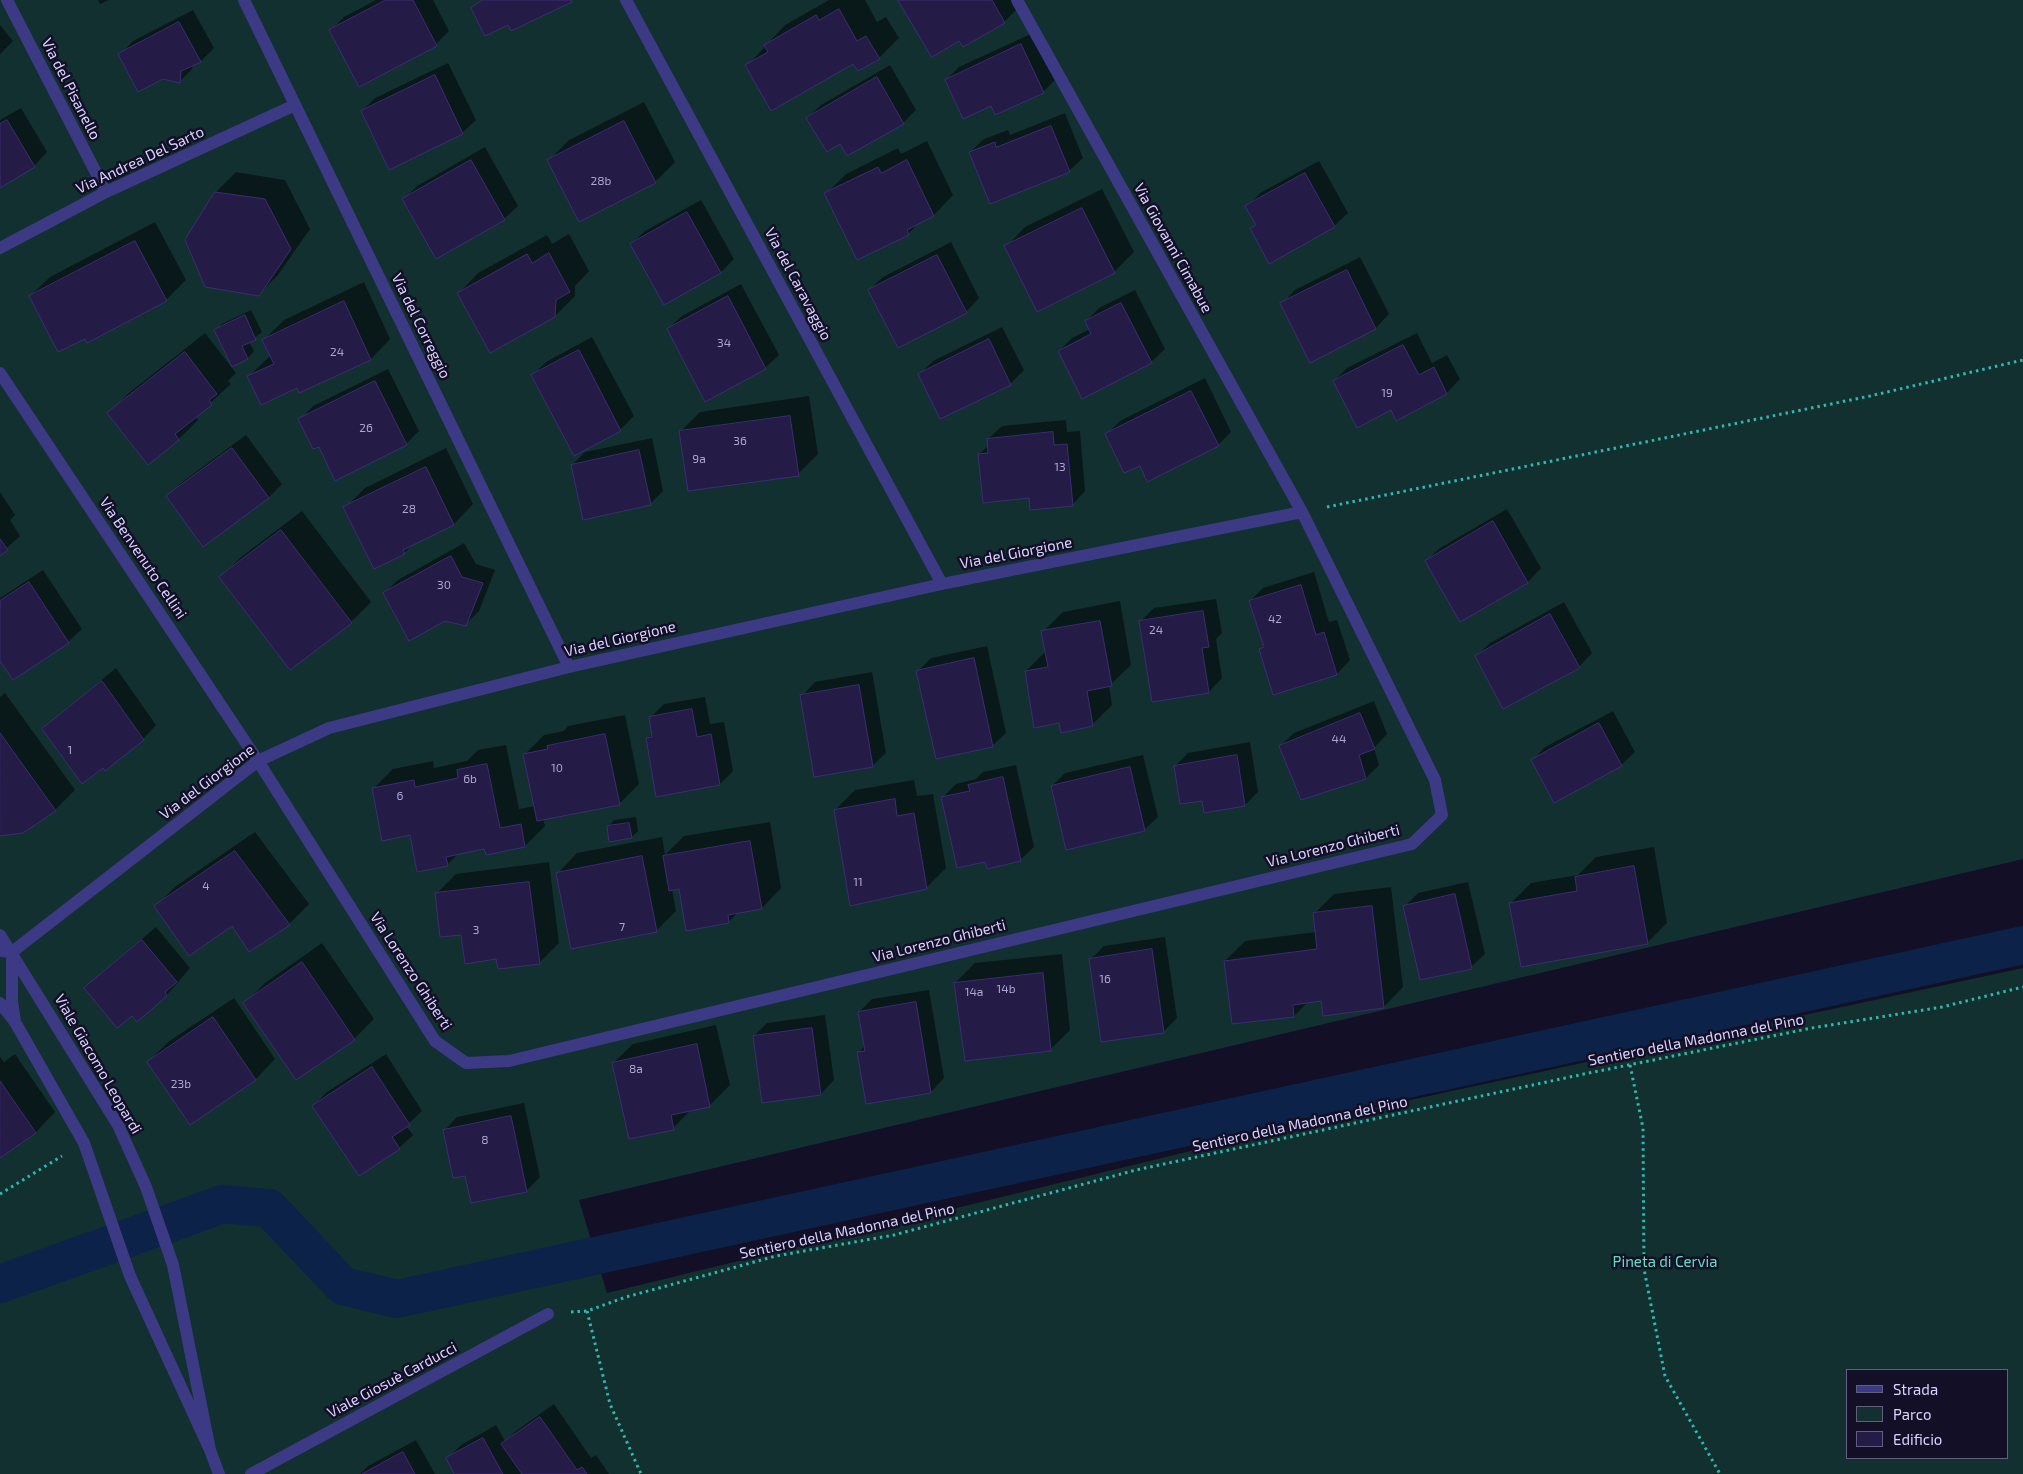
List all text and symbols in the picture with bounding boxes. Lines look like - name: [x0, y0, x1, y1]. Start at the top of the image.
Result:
- street label: Via del Pisanello: [38, 35, 104, 143]
- street label: Via Andrea Del Sarto: [73, 122, 207, 198]
- house number: 28b: [591, 174, 611, 188]
- street label: Via Giovanni Cimabue: [1130, 180, 1216, 316]
- street label: Via del Caravaggio: [761, 225, 835, 343]
- street label: Via del Correggio: [388, 270, 454, 382]
- house number: 34: [717, 336, 731, 350]
- house number: 24: [330, 345, 344, 359]
- house number: 19: [1381, 386, 1393, 400]
- house number: 26: [359, 421, 373, 435]
- house number: 36: [733, 434, 747, 448]
- house number: 9a: [692, 452, 706, 466]
- house number: 13: [1054, 460, 1066, 474]
- street label: Via Benvenuto Cellini: [96, 494, 190, 622]
- house number: 28: [402, 502, 416, 516]
- street label: Via del Giorgione: [958, 533, 1074, 573]
- house number: 30: [437, 578, 451, 592]
- house number: 42: [1268, 612, 1282, 626]
- street label: Via del Giorgione: [562, 617, 678, 661]
- house number: 24: [1149, 623, 1163, 637]
- house number: 44: [1332, 732, 1346, 746]
- street label: Via del Giorgione: [156, 741, 258, 823]
- house number: 1: [68, 743, 72, 757]
- house number: 10: [551, 761, 563, 775]
- house number: 6b: [463, 772, 477, 786]
- house number: 6: [397, 789, 403, 803]
- street label: Via Lorenzo Ghiberti: [1265, 821, 1401, 871]
- house number: 11: [853, 875, 863, 889]
- house number: 4: [202, 879, 210, 893]
- street label: Via Lorenzo Ghiberti: [366, 909, 456, 1033]
- street label: Via Lorenzo Ghiberti: [871, 916, 1007, 966]
- house number: 7: [619, 920, 625, 934]
- house number: 3: [473, 923, 479, 937]
- house number: 16: [1099, 972, 1111, 986]
- house number: 14b: [997, 982, 1015, 996]
- house number: 14a: [965, 985, 983, 999]
- street label: Viale Giacomo Leopardi: [51, 991, 145, 1137]
- street label: Sentiero della Madonna del Pino: [1587, 1010, 1805, 1070]
- house number: 8a: [629, 1062, 643, 1076]
- house number: 23b: [171, 1077, 191, 1091]
- street label: Sentiero della Madonna del Pino: [1191, 1092, 1409, 1156]
- house number: 8: [481, 1133, 489, 1147]
- street label: Sentiero della Madonna del Pino: [738, 1199, 956, 1263]
- park label: Pineta di Cervia: [1613, 1253, 1717, 1271]
- street label: Viale Giosuè Carducci: [324, 1338, 460, 1422]
- legend: [1846, 1369, 2008, 1459]
- text: Strada: [1893, 1380, 1938, 1398]
- text: Parco: [1893, 1405, 1932, 1423]
- text: Edificio: [1893, 1430, 1942, 1448]

